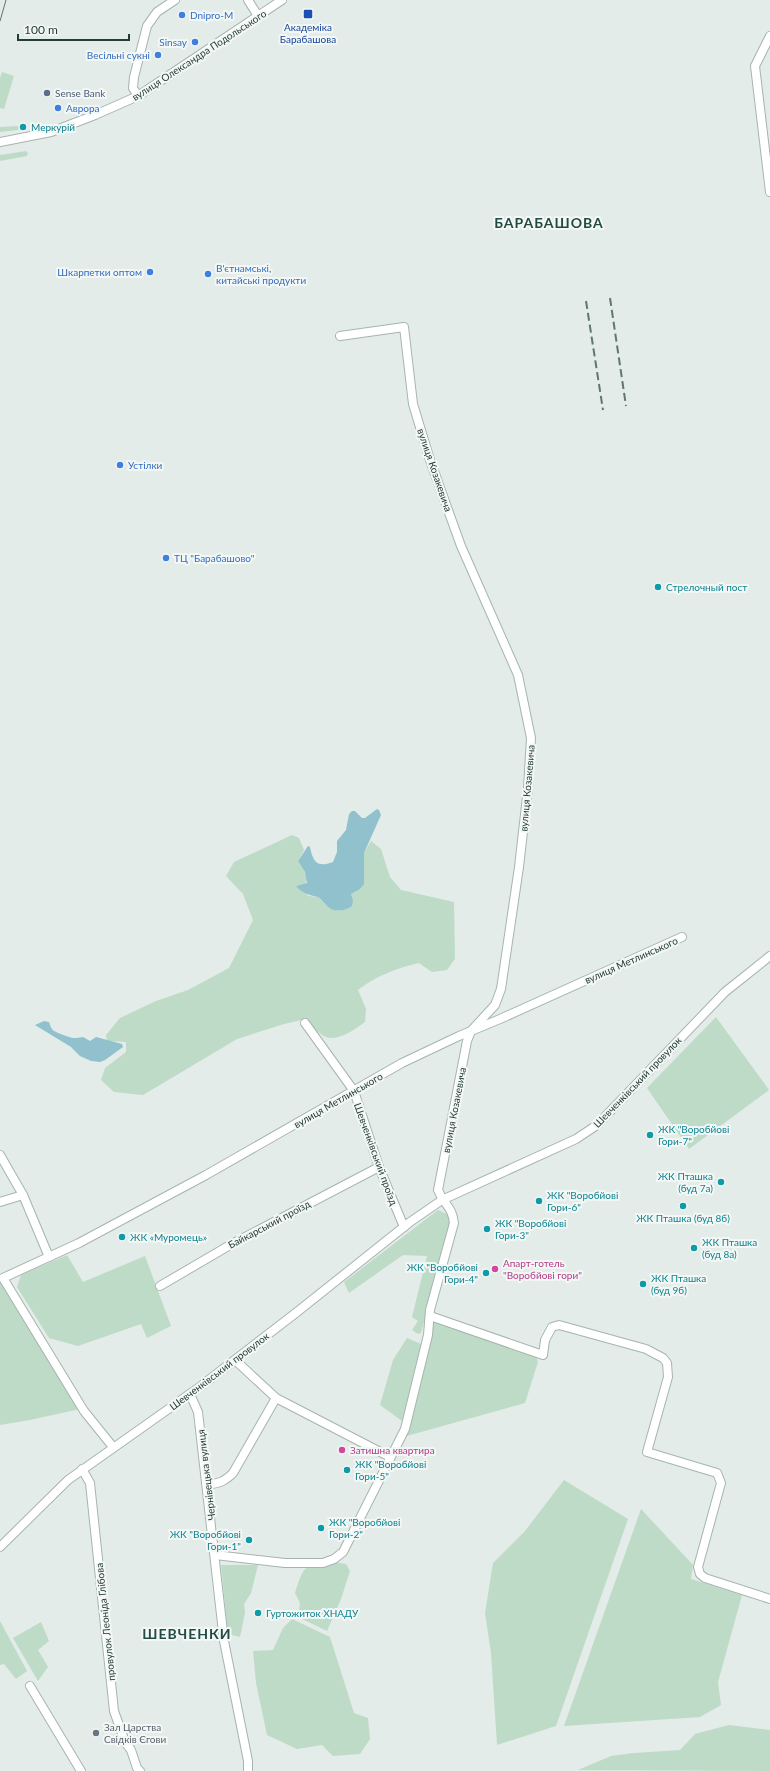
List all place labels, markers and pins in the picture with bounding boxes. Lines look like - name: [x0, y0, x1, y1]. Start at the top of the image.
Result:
- marker: Академіка Барабашова: [302, 8, 314, 20]
- place label: Dnipro-M: [190, 9, 233, 21]
- marker: Dnipro-M: [177, 10, 187, 20]
- place label: Академіка Барабашова: [280, 21, 336, 45]
- place label: Sinsay: [159, 36, 188, 48]
- marker: Sinsay: [190, 37, 200, 47]
- place label: Весільні сукні: [87, 49, 150, 61]
- marker: Весільні сукні: [153, 50, 163, 60]
- place label: Sense Bank: [55, 87, 106, 99]
- marker: Sense Bank: [42, 88, 52, 98]
- place label: Аврора: [66, 102, 100, 114]
- marker: Аврора: [53, 103, 63, 113]
- place label: Меркурій: [31, 121, 75, 133]
- marker: Меркурій: [18, 122, 28, 132]
- place label: В'єтнамські, китайські продукти: [216, 262, 306, 286]
- place label: Шкарпетки оптом: [57, 266, 142, 278]
- marker: Шкарпетки оптом: [145, 267, 155, 277]
- marker: В'єтнамські, китайські продукти: [203, 269, 213, 279]
- place label: Устілки: [128, 459, 163, 471]
- marker: Устілки: [115, 460, 125, 470]
- place label: ТЦ "Барабашово": [174, 552, 255, 564]
- marker: ТЦ "Барабашово": [161, 553, 171, 563]
- place label: Стрелочный пост: [666, 581, 747, 593]
- marker: Стрелочный пост: [653, 582, 663, 592]
- place label: ЖК "Воробйові Гори-7": [658, 1123, 729, 1147]
- marker: ЖК "Воробйові Гори-7": [645, 1130, 655, 1140]
- place label: ЖК Пташка (буд 7а): [658, 1170, 713, 1194]
- marker: ЖК Пташка (буд 7а): [716, 1177, 726, 1187]
- place label: ЖК "Воробйові Гори-6": [547, 1189, 618, 1213]
- marker: ЖК "Воробйові Гори-6": [534, 1196, 544, 1206]
- marker: ЖК Пташка (буд 8б): [678, 1201, 688, 1211]
- place label: ЖК Пташка (буд 8б): [636, 1212, 730, 1224]
- place label: ЖК "Воробйові Гори-3": [495, 1217, 566, 1241]
- marker: ЖК "Воробйові Гори-3": [482, 1224, 492, 1234]
- place label: ЖК «Муромець»: [130, 1231, 207, 1243]
- marker: ЖК «Муромець»: [117, 1232, 127, 1242]
- place label: ЖК Пташка (буд 8а): [702, 1236, 757, 1260]
- marker: ЖК Пташка (буд 8а): [689, 1243, 699, 1253]
- place label: Апарт-готель "Воробйові гори": [503, 1257, 582, 1281]
- place label: ЖК "Воробйові Гори-4": [407, 1261, 478, 1285]
- marker: Апарт-готель "Воробйові гори": [490, 1264, 500, 1274]
- marker: ЖК "Воробйові Гори-4": [481, 1268, 491, 1278]
- place label: ЖК Пташка (буд 9б): [651, 1272, 706, 1296]
- marker: ЖК Пташка (буд 9б): [638, 1279, 648, 1289]
- place label: Затишна квартира: [350, 1444, 435, 1456]
- marker: Затишна квартира: [337, 1445, 347, 1455]
- place label: ЖК "Воробйові Гори-5": [355, 1458, 426, 1482]
- marker: ЖК "Воробйові Гори-5": [342, 1465, 352, 1475]
- place label: ЖК "Воробйові Гори-2": [329, 1516, 400, 1540]
- marker: ЖК "Воробйові Гори-2": [316, 1523, 326, 1533]
- place label: ЖК "Воробйові Гори-1": [170, 1528, 241, 1552]
- marker: ЖК "Воробйові Гори-1": [244, 1535, 254, 1545]
- place label: Гуртожиток ХНАДУ: [266, 1607, 359, 1619]
- marker: Гуртожиток ХНАДУ: [253, 1608, 263, 1618]
- place label: Зал Царства Свідків Єгови: [104, 1721, 166, 1745]
- marker: Зал Царства Свідків Єгови: [91, 1728, 101, 1738]

